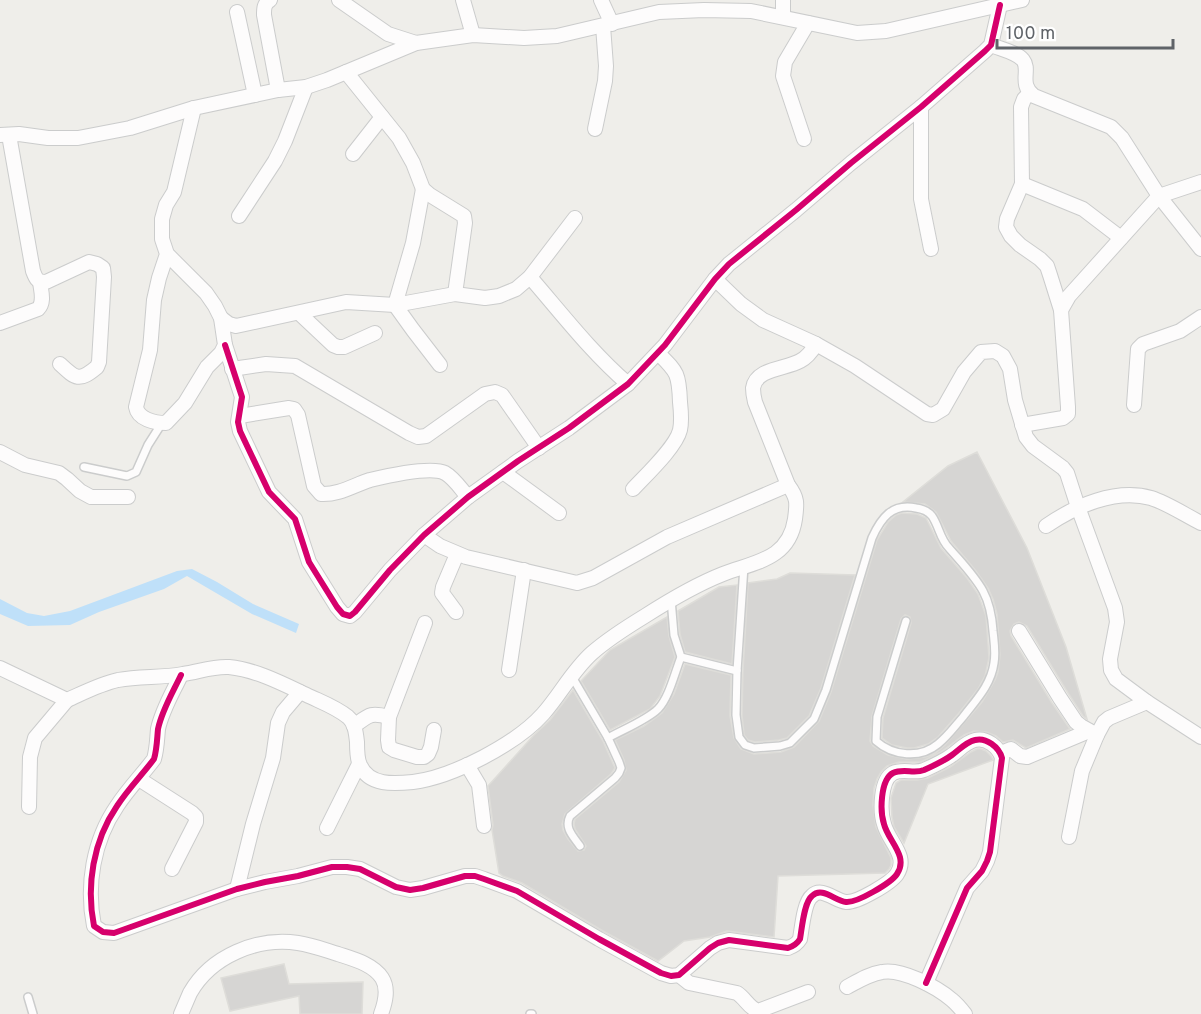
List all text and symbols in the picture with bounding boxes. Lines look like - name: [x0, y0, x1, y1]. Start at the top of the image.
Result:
- scale bar: [997, 12, 1172, 50]
- text: 100 m: [1006, 23, 1055, 46]

